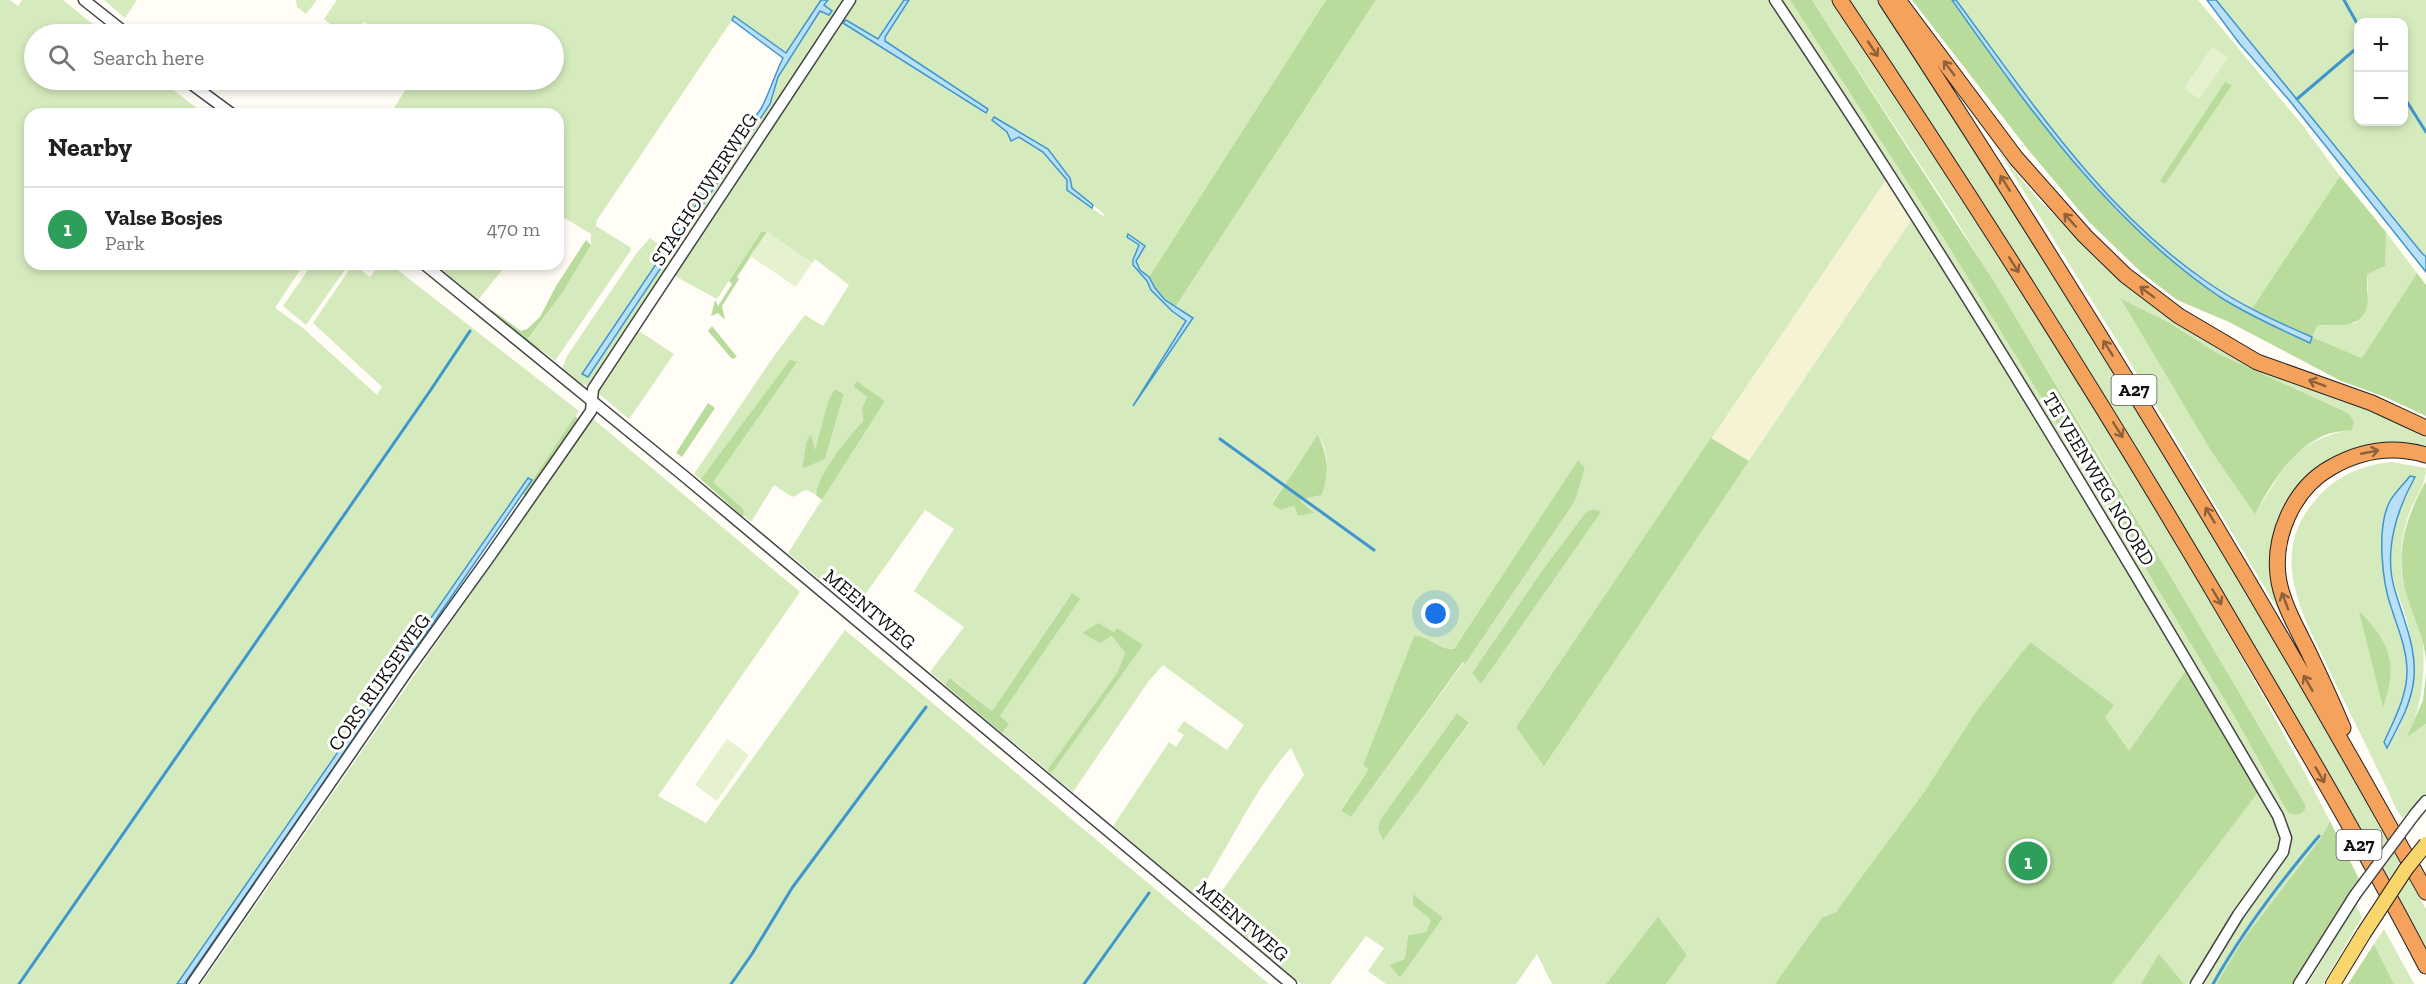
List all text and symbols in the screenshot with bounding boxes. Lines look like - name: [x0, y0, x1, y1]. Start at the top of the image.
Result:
- map controls: [2354, 18, 2408, 126]
- button: +: [2354, 18, 2408, 72]
- search box: [24, 24, 564, 90]
- one-way arrow: [1867, 40, 1879, 56]
- icon: search: [45, 41, 78, 74]
- text: Search here: [93, 44, 204, 71]
- one-way arrow: [1942, 60, 1955, 76]
- button: −: [2354, 72, 2408, 126]
- street label: STACHOUWERWEG: [646, 108, 763, 270]
- text: Nearby: [48, 131, 132, 163]
- one-way arrow: [1998, 175, 2010, 192]
- text: Valse Bosjes: [105, 204, 223, 231]
- one-way arrow: [2063, 213, 2077, 228]
- text: 1: [63, 217, 72, 241]
- text: 470 m: [487, 217, 540, 241]
- text: Park: [105, 231, 145, 255]
- one-way arrow: [2008, 256, 2020, 273]
- one-way arrow: [2139, 285, 2155, 298]
- one-way arrow: [2102, 340, 2114, 357]
- road number: A27: [2112, 375, 2156, 405]
- one-way arrow: [2308, 377, 2327, 388]
- street label: TE VEENWEG NOORD: [2038, 388, 2160, 570]
- one-way arrow: [2112, 421, 2124, 438]
- one-way arrow: [2359, 446, 2379, 457]
- one-way arrow: [2203, 507, 2215, 524]
- street label: MEENTWEG: [819, 564, 921, 654]
- one-way arrow: [2212, 588, 2224, 605]
- one-way arrow: [2279, 592, 2290, 610]
- your location: [1421, 599, 1450, 628]
- street label: CORS RIJKSEWEG: [323, 609, 435, 755]
- one-way arrow: [2301, 675, 2313, 692]
- one-way arrow: [2314, 766, 2326, 783]
- road number: A27: [2336, 830, 2382, 860]
- pin: 1: [2008, 838, 2048, 884]
- street label: MEENTWEG: [1192, 876, 1294, 966]

